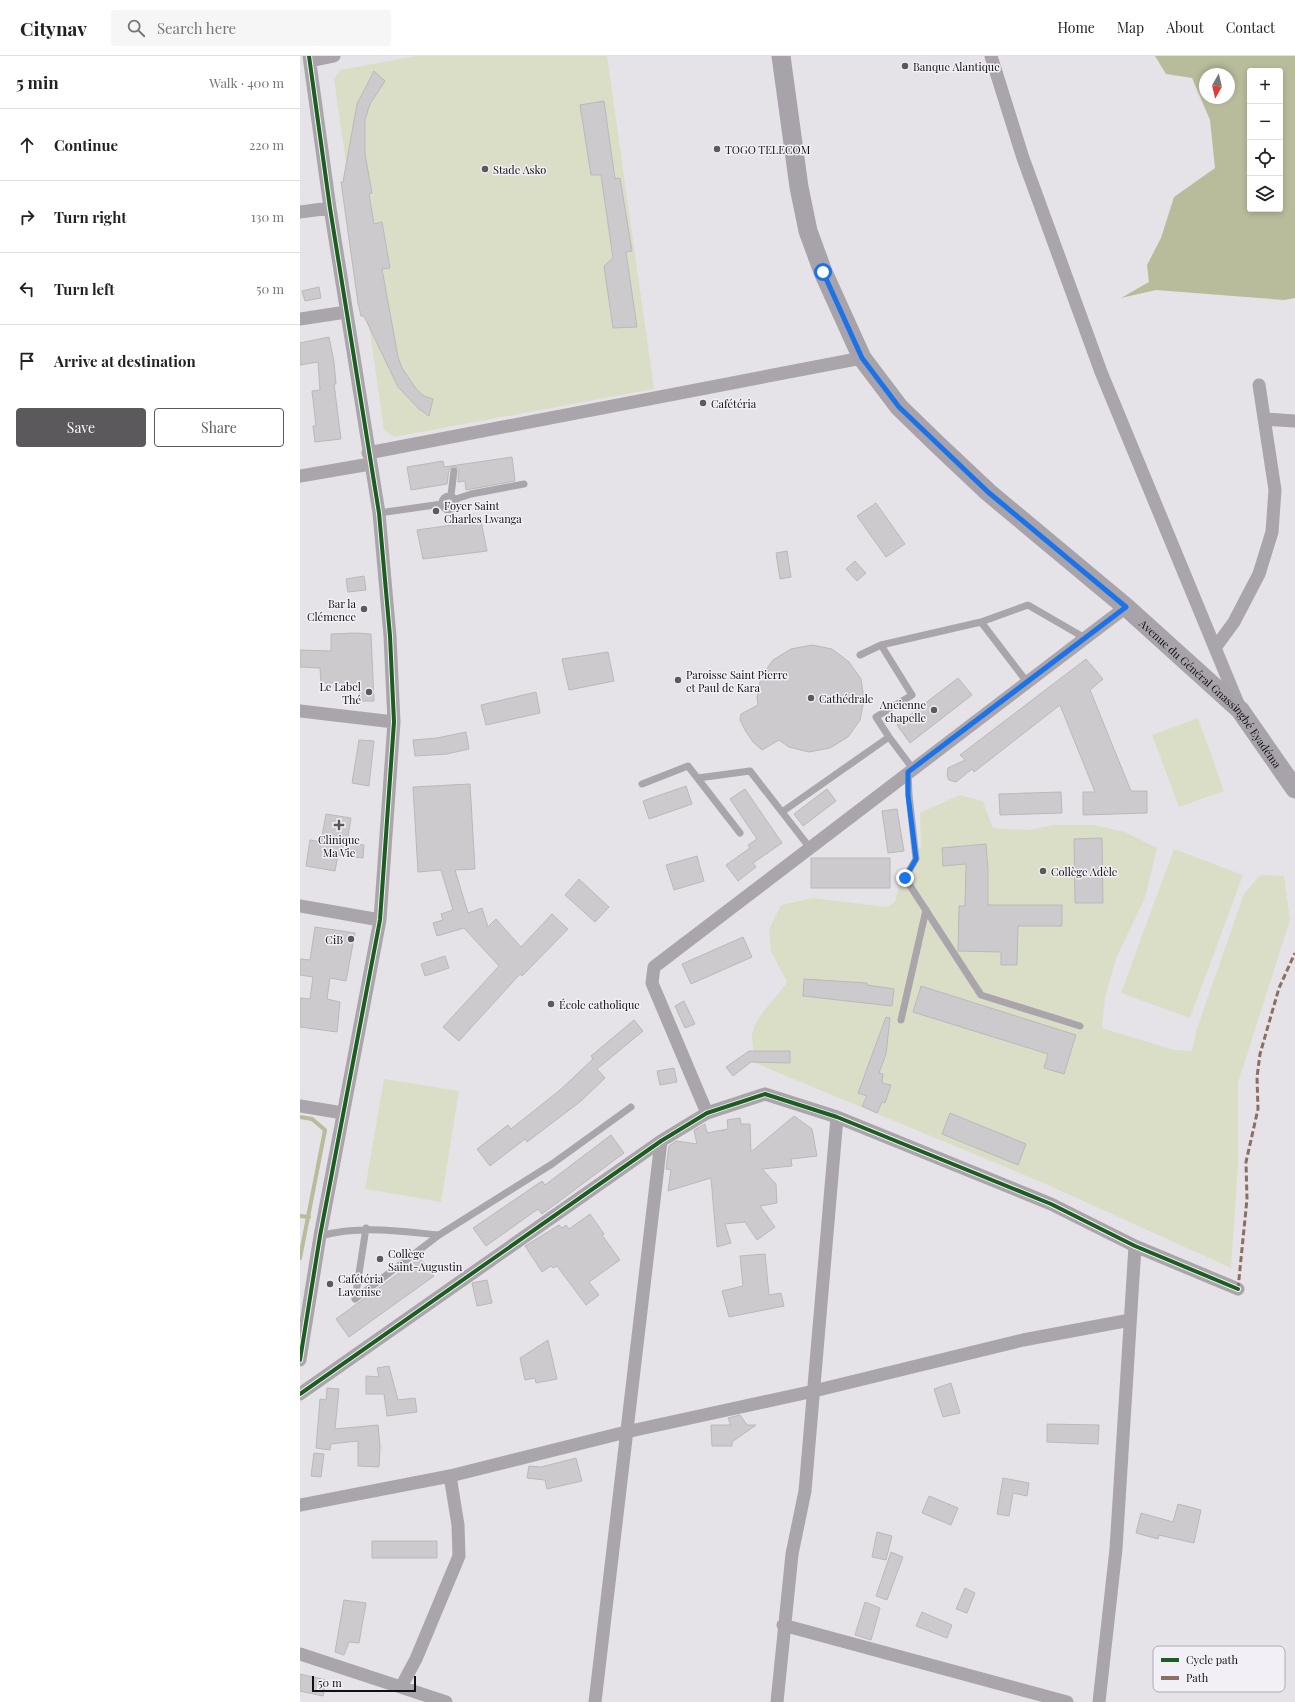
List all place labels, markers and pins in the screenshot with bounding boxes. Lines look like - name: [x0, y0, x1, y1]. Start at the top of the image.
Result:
- place label: Banque Alantique: [913, 59, 1000, 74]
- marker: Banque Alantique: [900, 61, 910, 71]
- place label: TOGO TELECOM: [725, 142, 811, 157]
- marker: TOGO TELECOM: [712, 144, 722, 154]
- place label: Stade Asko: [493, 162, 546, 177]
- marker: Stade Asko: [480, 164, 490, 174]
- place label: Cafétéria: [711, 396, 757, 411]
- marker: Cafétéria: [698, 398, 708, 408]
- place label: Foyer Saint Charles Lwanga: [444, 498, 522, 526]
- marker: Foyer Saint Charles Lwanga: [431, 506, 441, 516]
- place label: Bar la Clémence: [307, 596, 357, 624]
- marker: Bar la Clémence: [359, 604, 369, 614]
- place label: Paroisse Saint Pierre et Paul de Kara: [686, 667, 788, 695]
- marker: Paroisse Saint Pierre et Paul de Kara: [673, 675, 683, 685]
- place label: Le Label Thé: [319, 679, 361, 707]
- marker: Le Label Thé: [364, 687, 374, 697]
- place label: Cathédrale: [819, 691, 874, 706]
- marker: Cathédrale: [806, 693, 816, 703]
- place label: Ancienne chapelle: [879, 697, 926, 725]
- marker: Ancienne chapelle: [929, 705, 939, 715]
- marker: Clinique Ma Vie: [333, 819, 345, 831]
- place label: Clinique Ma Vie: [318, 832, 360, 860]
- place label: Collège Adèle: [1051, 864, 1118, 879]
- marker: Collège Adèle: [1038, 866, 1048, 876]
- place label: CiB: [325, 932, 343, 947]
- marker: CiB: [346, 934, 356, 944]
- place label: École catholique: [559, 997, 640, 1012]
- marker: École catholique: [546, 999, 556, 1009]
- place label: Collège Saint-Augustin: [388, 1246, 463, 1274]
- marker: Collège Saint-Augustin: [375, 1254, 385, 1264]
- place label: Cafétéria Lavenise: [338, 1271, 384, 1299]
- marker: Cafétéria Lavenise: [325, 1279, 335, 1289]

